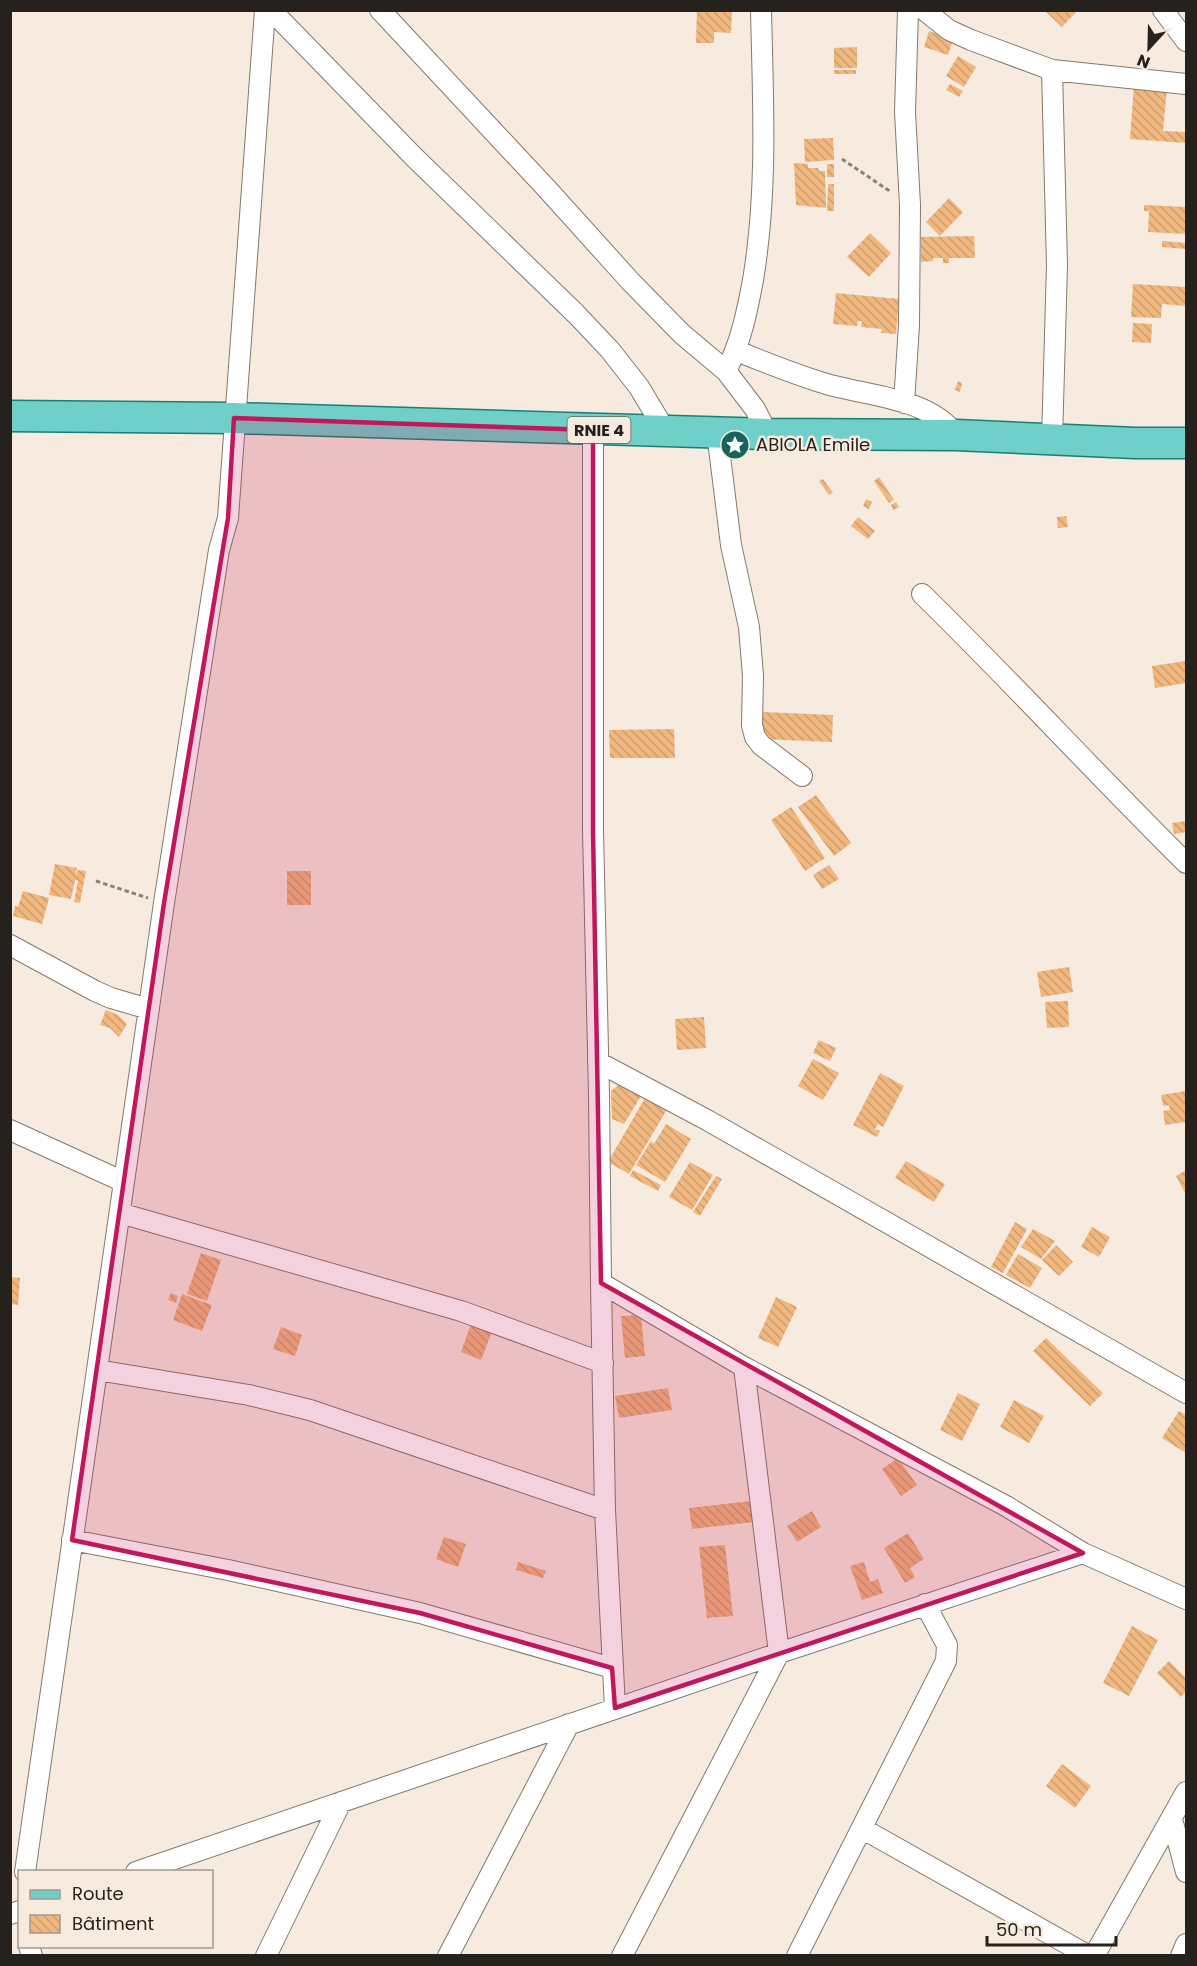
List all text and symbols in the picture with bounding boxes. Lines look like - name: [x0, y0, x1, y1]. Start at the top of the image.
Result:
- north arrow: [1119, 18, 1179, 78]
- text: N: [1134, 49, 1153, 74]
- road number: RNIE 4: [568, 417, 630, 443]
- place icon: ABIOLA Emile: [719, 429, 751, 461]
- place label: ABIOLA Emile: [756, 432, 870, 457]
- legend: [18, 1870, 213, 1948]
- text: Route: [72, 1881, 124, 1906]
- scale bar: [987, 1909, 1116, 1947]
- text: Bâtiment: [72, 1911, 154, 1936]
- text: 50 m: [996, 1917, 1042, 1942]

